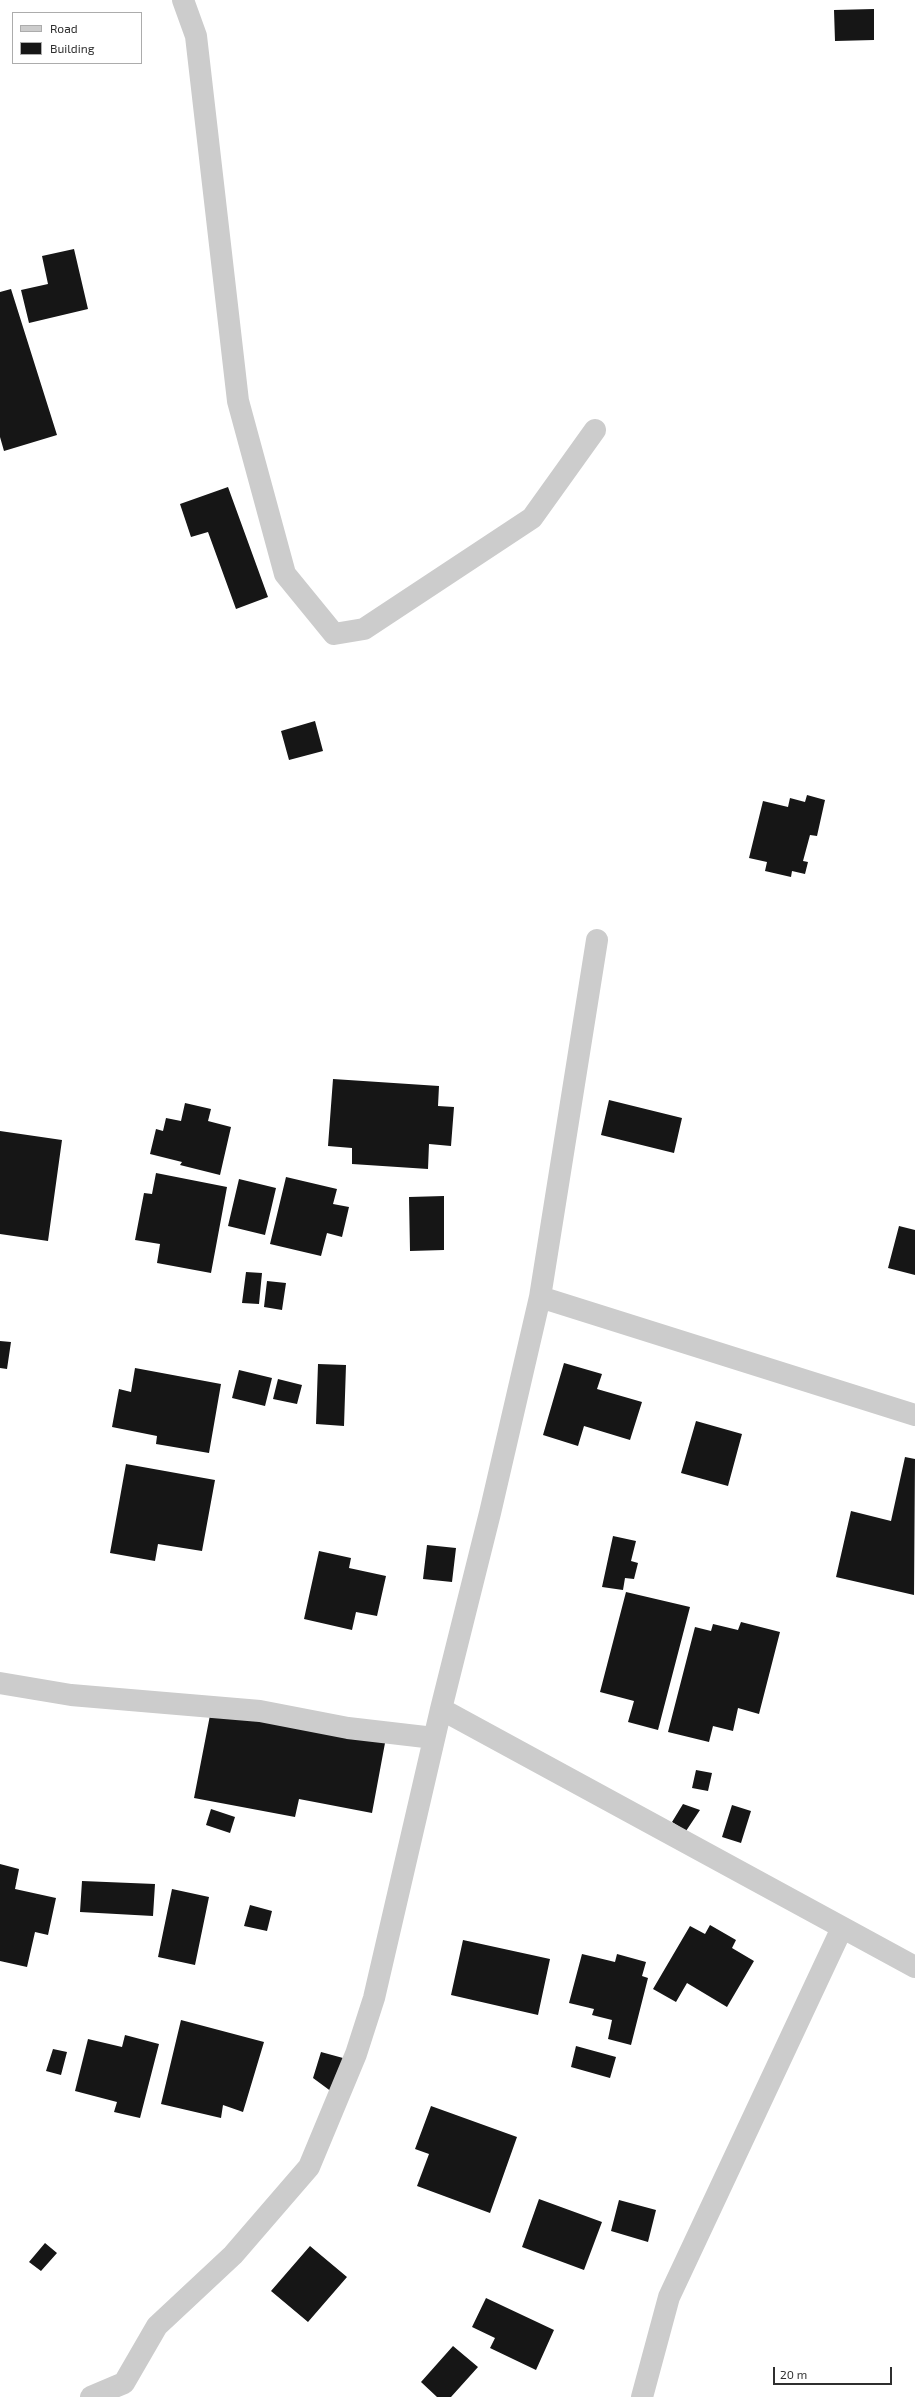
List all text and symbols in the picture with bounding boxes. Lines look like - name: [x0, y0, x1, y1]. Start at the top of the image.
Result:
- legend: [12, 12, 142, 64]
- text: Road: [50, 21, 78, 35]
- text: Building: [50, 41, 94, 55]
- scale bar: [775, 2359, 894, 2385]
- text: 20 m: [780, 2367, 807, 2381]

